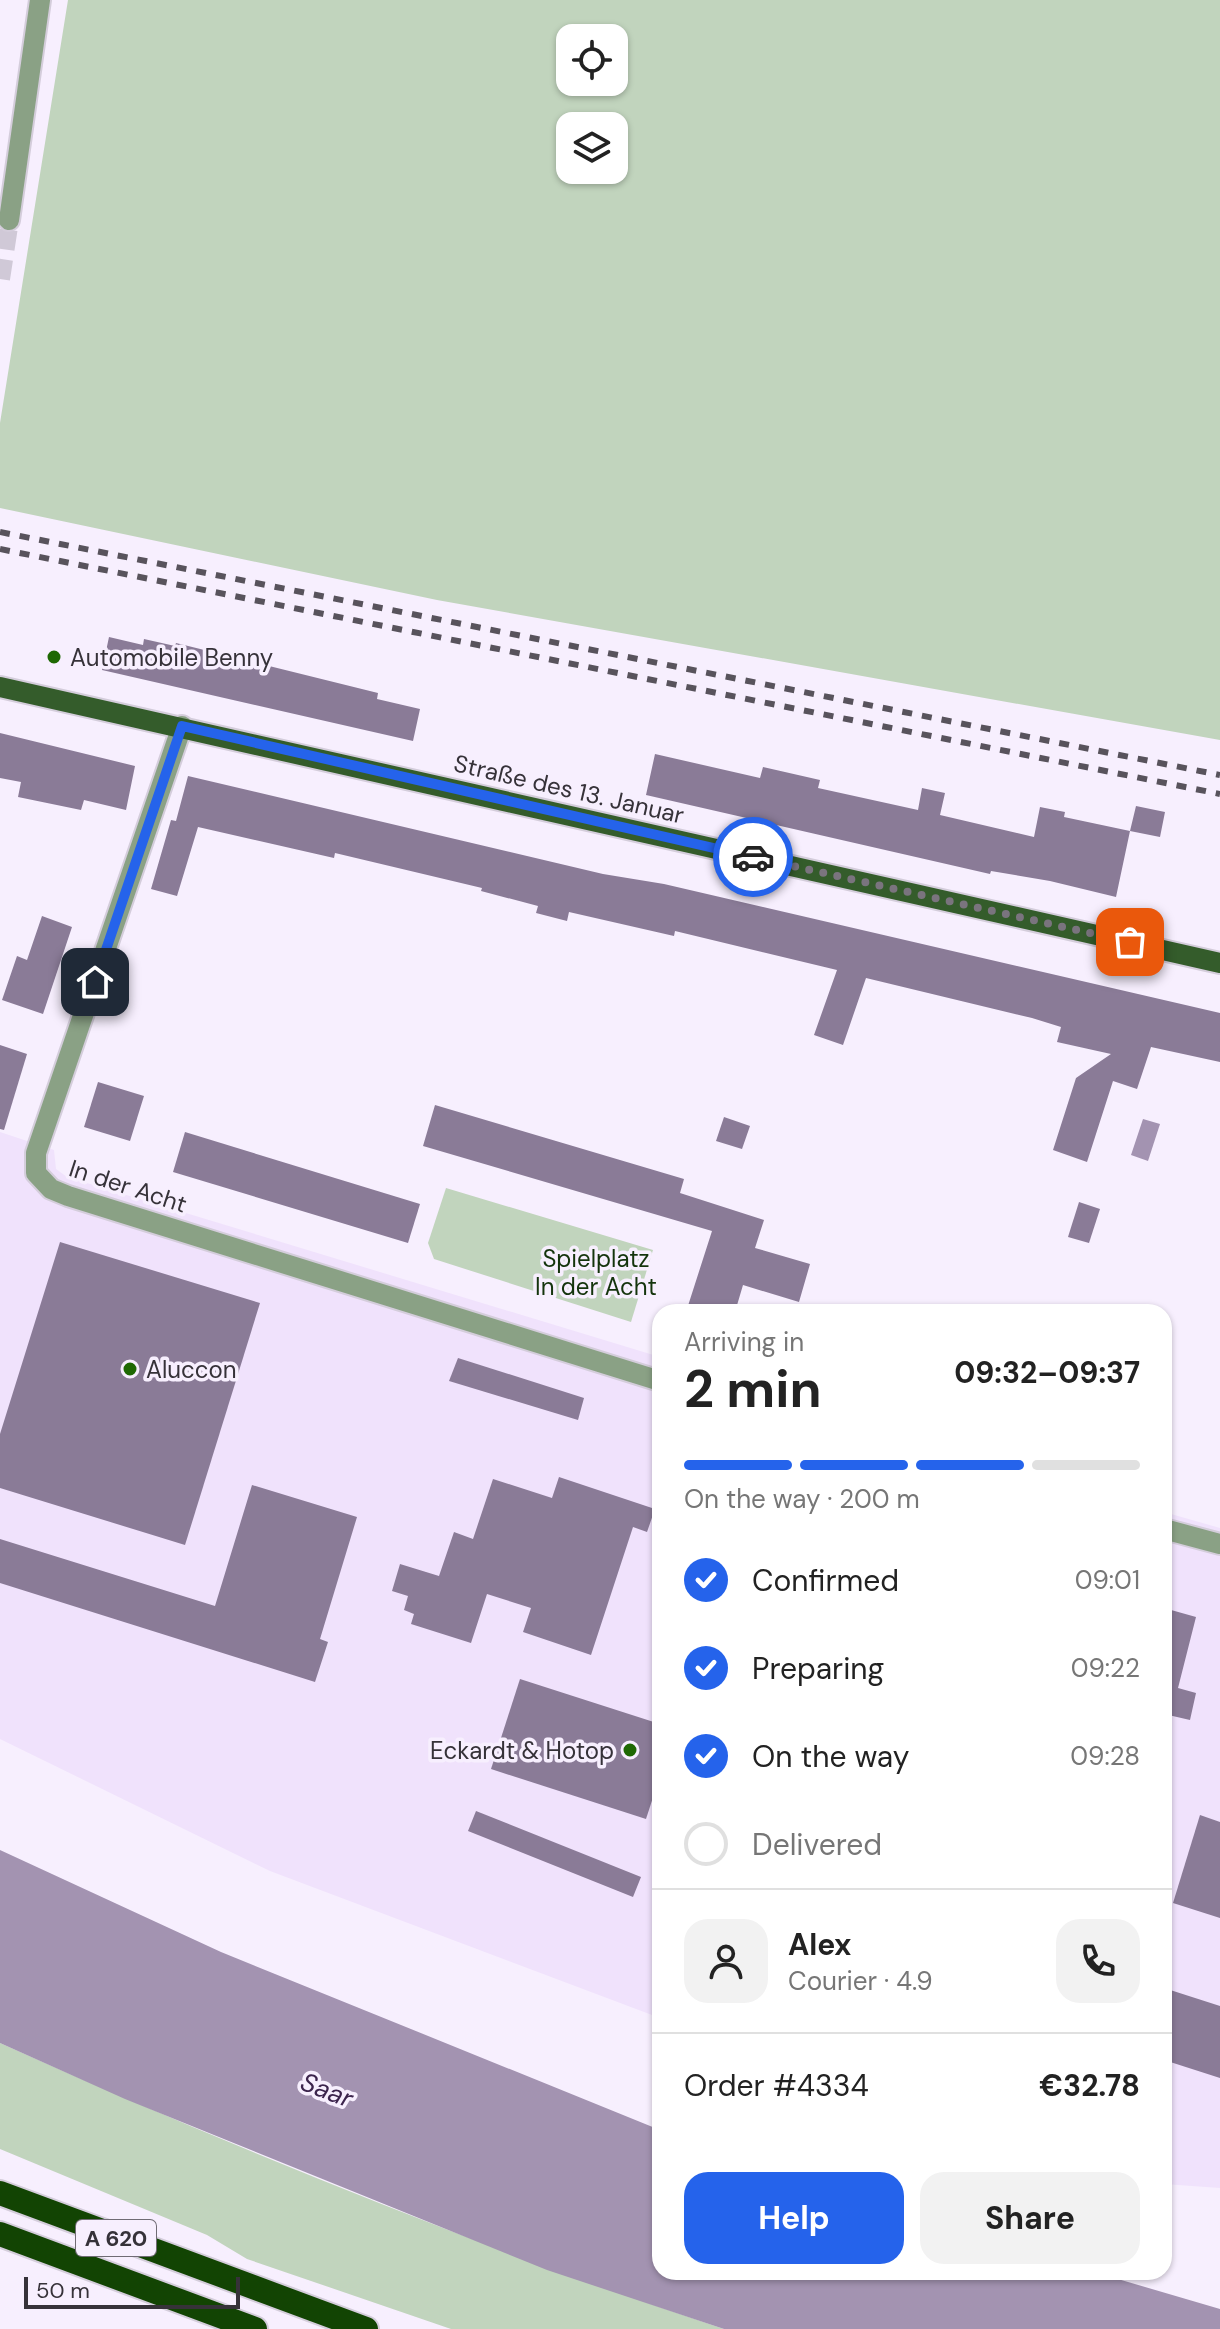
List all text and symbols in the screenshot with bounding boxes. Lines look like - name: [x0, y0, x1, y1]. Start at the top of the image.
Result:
- map controls: [556, 24, 628, 184]
- button: locate: [556, 24, 628, 96]
- button: layers: [556, 112, 628, 184]
- place label: Automobile Benny: [70, 642, 273, 673]
- marker: Automobile Benny: [45, 648, 63, 666]
- street label: Straße des 13. Januar: [451, 747, 687, 831]
- courier: [713, 817, 793, 897]
- icon: car: [731, 835, 775, 879]
- pin: [1096, 908, 1164, 976]
- icon: bag: [1108, 920, 1152, 964]
- pin: [61, 948, 129, 1016]
- icon: home: [73, 960, 117, 1004]
- street label: In der Acht: [65, 1152, 191, 1220]
- park label: Spielplatz In der Acht: [535, 1243, 657, 1302]
- text: Arriving in: [684, 1325, 804, 1359]
- text: 09:32–09:37: [954, 1353, 1140, 1392]
- place label: Aluccon: [146, 1354, 237, 1385]
- text: 2 min: [684, 1355, 822, 1423]
- marker: Aluccon: [121, 1360, 139, 1378]
- text: On the way · 200 m: [684, 1482, 920, 1516]
- icon: check: [684, 1558, 728, 1602]
- text: Confirmed: [752, 1561, 899, 1600]
- text: 09:01: [1075, 1563, 1140, 1597]
- icon: check: [684, 1646, 728, 1690]
- text: Preparing: [752, 1649, 884, 1688]
- text: 09:22: [1071, 1651, 1140, 1685]
- icon: check: [684, 1734, 728, 1778]
- place label: Eckardt & Hotop: [430, 1735, 614, 1766]
- text: On the way: [752, 1737, 909, 1776]
- text: 09:28: [1070, 1739, 1140, 1773]
- marker: Eckardt & Hotop: [621, 1741, 639, 1759]
- text: Delivered: [752, 1825, 882, 1864]
- button: person: [684, 1919, 768, 2003]
- button: phone: [1056, 1919, 1140, 2003]
- text: Alex: [788, 1925, 851, 1964]
- text: Courier · 4.9: [788, 1964, 933, 1998]
- water label: Saar: [296, 2065, 359, 2116]
- text: Order #4334: [684, 2066, 869, 2105]
- text: €32.78: [1039, 2066, 1140, 2105]
- button: Help: [684, 2172, 904, 2264]
- button: Share: [920, 2172, 1140, 2264]
- road number: A 620: [76, 2220, 156, 2256]
- scale bar: [24, 2273, 240, 2309]
- text: 50 m: [36, 2276, 90, 2305]

